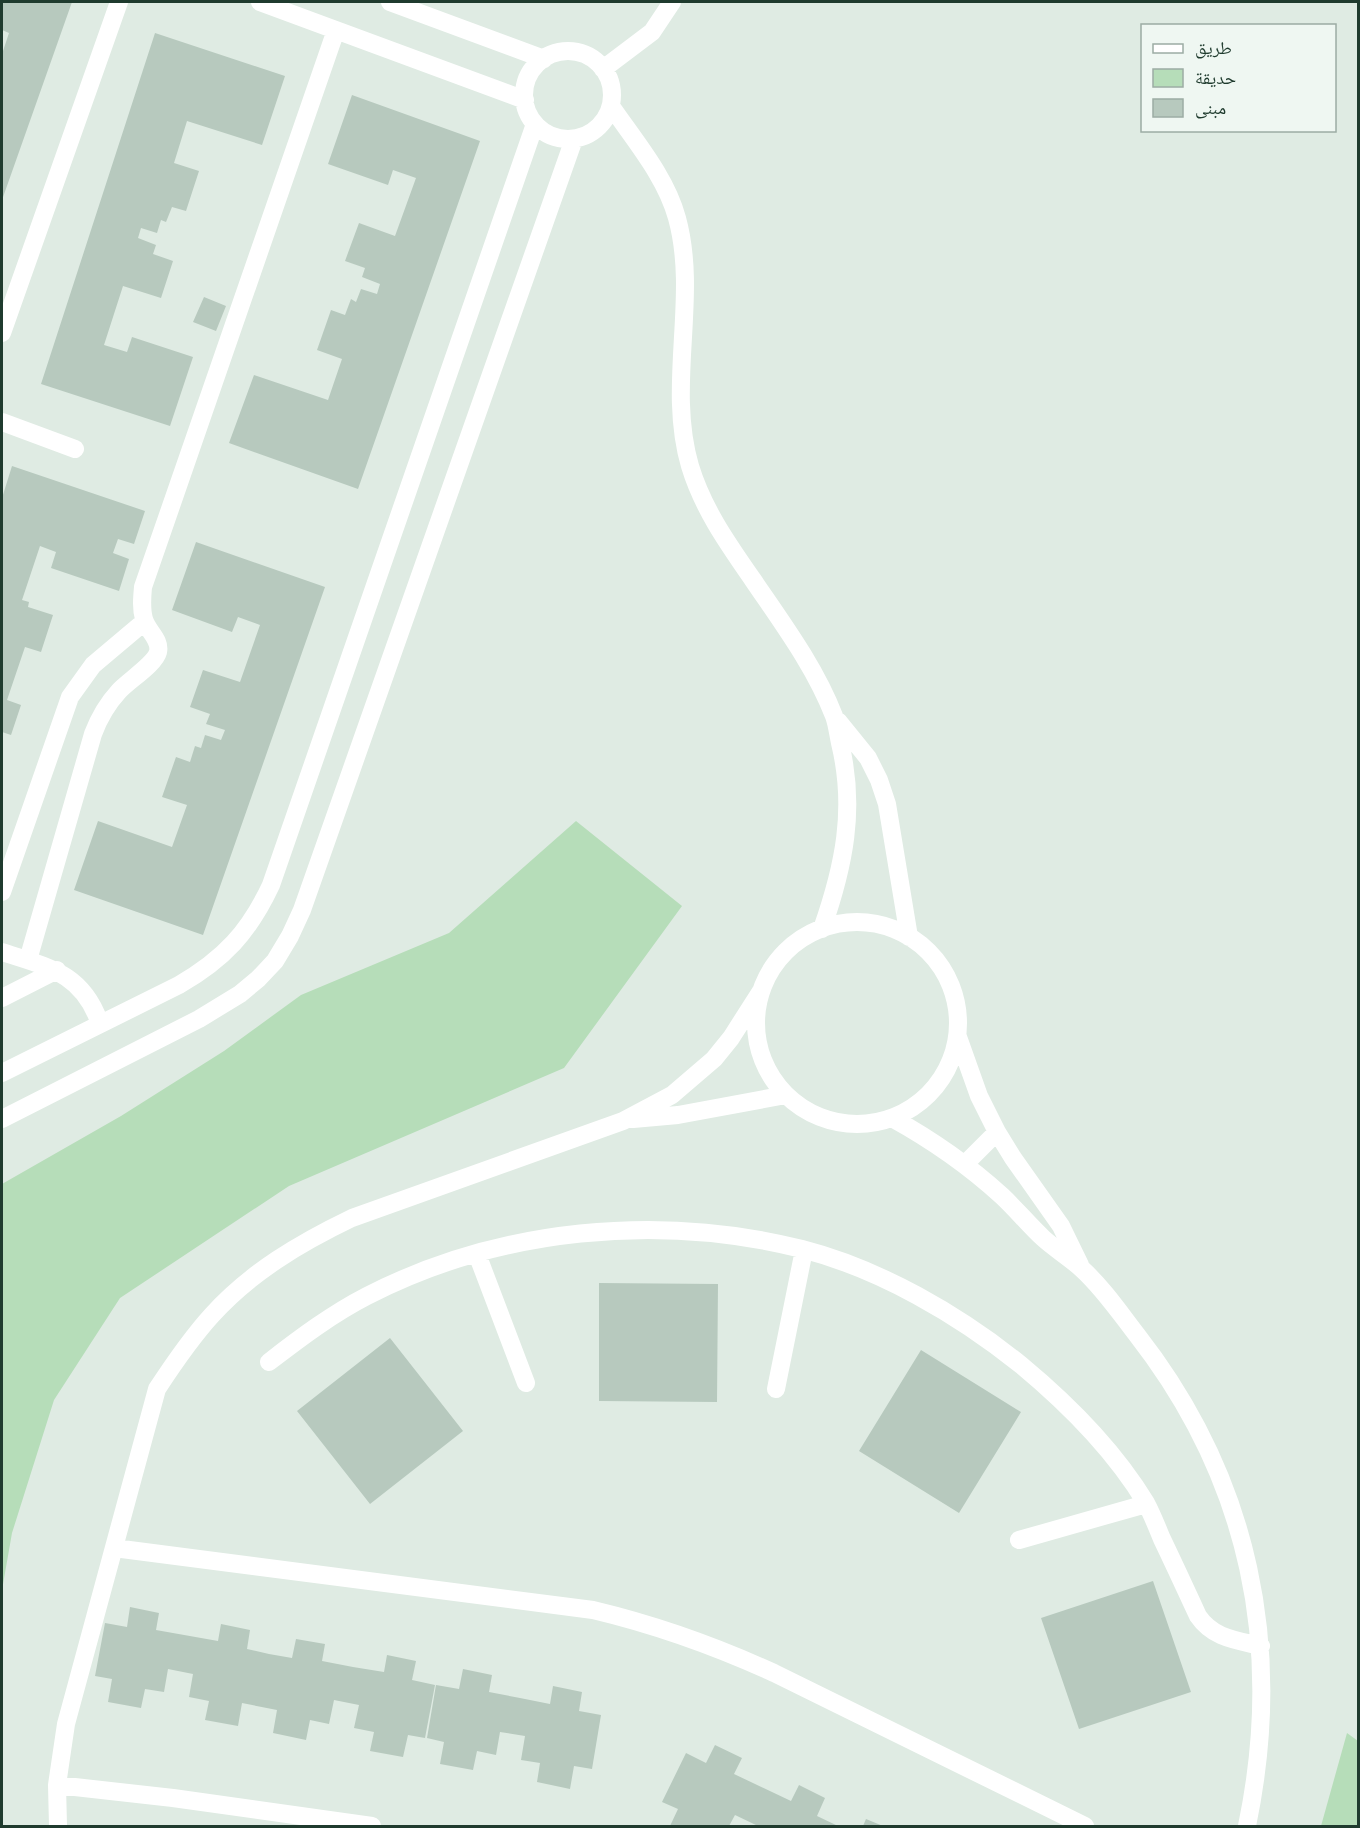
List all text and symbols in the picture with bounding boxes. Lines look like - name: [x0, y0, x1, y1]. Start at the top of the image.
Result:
- legend: [1141, 24, 1336, 132]
- text: طريق: [1195, 37, 1232, 59]
- text: حديقة: [1195, 67, 1236, 88]
- text: مبنى: [1195, 97, 1226, 119]

